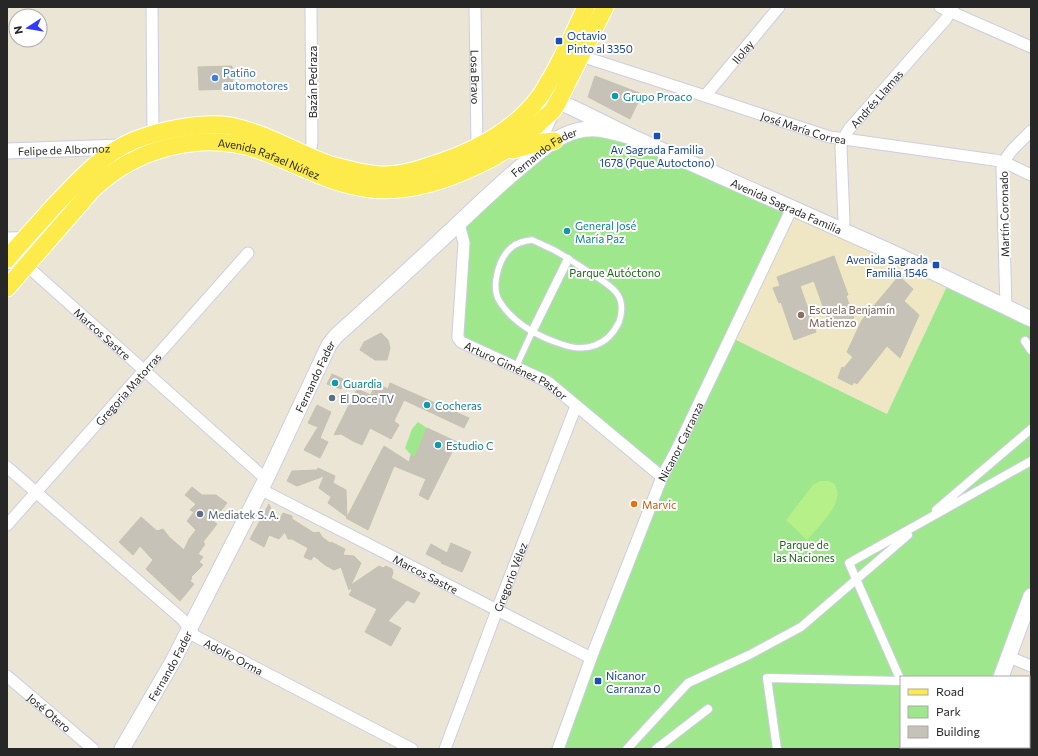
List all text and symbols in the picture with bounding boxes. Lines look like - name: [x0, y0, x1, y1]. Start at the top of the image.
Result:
- north arrow: [8, 8, 48, 48]
- text: N: [11, 25, 25, 36]
- place label: Octavio Pinto al 3350: [567, 29, 633, 55]
- marker: Octavio Pinto al 3350: [554, 36, 564, 46]
- street label: Ilolay: [729, 37, 756, 66]
- street label: Bazán Pedraza: [306, 46, 319, 118]
- street label: Losa Bravo: [469, 50, 483, 105]
- place label: Patiño automotores: [223, 66, 288, 92]
- street label: Andrés Llamas: [847, 67, 905, 130]
- marker: Patiño automotores: [210, 73, 220, 83]
- place label: Grupo Proaco: [623, 90, 693, 103]
- marker: Grupo Proaco: [610, 91, 620, 101]
- street label: José María Correa: [759, 108, 847, 146]
- street label: Fernando Fader: [508, 124, 579, 179]
- marker: Av Sagrada Familia 1678 (Pque Autoctono): [652, 131, 662, 141]
- street label: Avenida Rafael Núñez: [217, 136, 323, 181]
- street label: Felipe de Albornoz: [18, 141, 111, 157]
- place label: Av Sagrada Familia 1678 (Pque Autoctono): [599, 143, 715, 169]
- street label: Martín Coronado: [997, 170, 1011, 257]
- street label: Avenida Sagrada Familia: [729, 175, 844, 236]
- place label: General José María Paz: [575, 219, 637, 245]
- marker: General José María Paz: [562, 226, 572, 236]
- place label: Avenida Sagrada Familia 1546: [846, 253, 928, 279]
- marker: Avenida Sagrada Familia 1546: [931, 260, 941, 270]
- park label: Parque Autóctono: [569, 266, 661, 279]
- place label: Escuela Benjamín Matienzo: [809, 303, 895, 329]
- street label: Marcos Sastre: [72, 305, 134, 362]
- marker: Escuela Benjamín Matienzo: [796, 310, 806, 320]
- street label: Fernando Fader: [292, 337, 338, 414]
- street label: Arturo Giménez Pastor: [463, 338, 571, 403]
- street label: Gregoria Matorras: [92, 350, 163, 428]
- place label: Guardia: [343, 377, 382, 390]
- marker: Guardia: [330, 378, 340, 388]
- place label: El Doce TV: [340, 392, 395, 405]
- marker: El Doce TV: [327, 393, 337, 403]
- place label: Cocheras: [435, 399, 482, 412]
- marker: Cocheras: [422, 400, 432, 410]
- street label: Nicanor Carranza: [654, 400, 705, 483]
- place label: Estudio C: [446, 439, 494, 452]
- marker: Estudio C: [433, 440, 443, 450]
- place label: Marvic: [642, 498, 676, 511]
- marker: Marvic: [629, 499, 639, 509]
- place label: Mediatek S. A.: [208, 508, 279, 521]
- marker: Mediatek S. A.: [195, 509, 205, 519]
- park label: Parque de las Naciones: [773, 538, 835, 564]
- street label: Gregorio Vélez: [491, 540, 529, 613]
- street label: Marcos Sastre: [391, 552, 460, 596]
- street label: Fernando Fader: [145, 628, 194, 703]
- street label: Adolfo Orma: [202, 636, 266, 677]
- place label: Nicanor Carranza 0: [606, 669, 661, 695]
- marker: Nicanor Carranza 0: [593, 676, 603, 686]
- legend: [900, 676, 1030, 748]
- text: Road: [936, 684, 964, 698]
- street label: José Otero: [25, 690, 74, 735]
- text: Park: [936, 704, 962, 718]
- text: Building: [936, 724, 980, 738]

